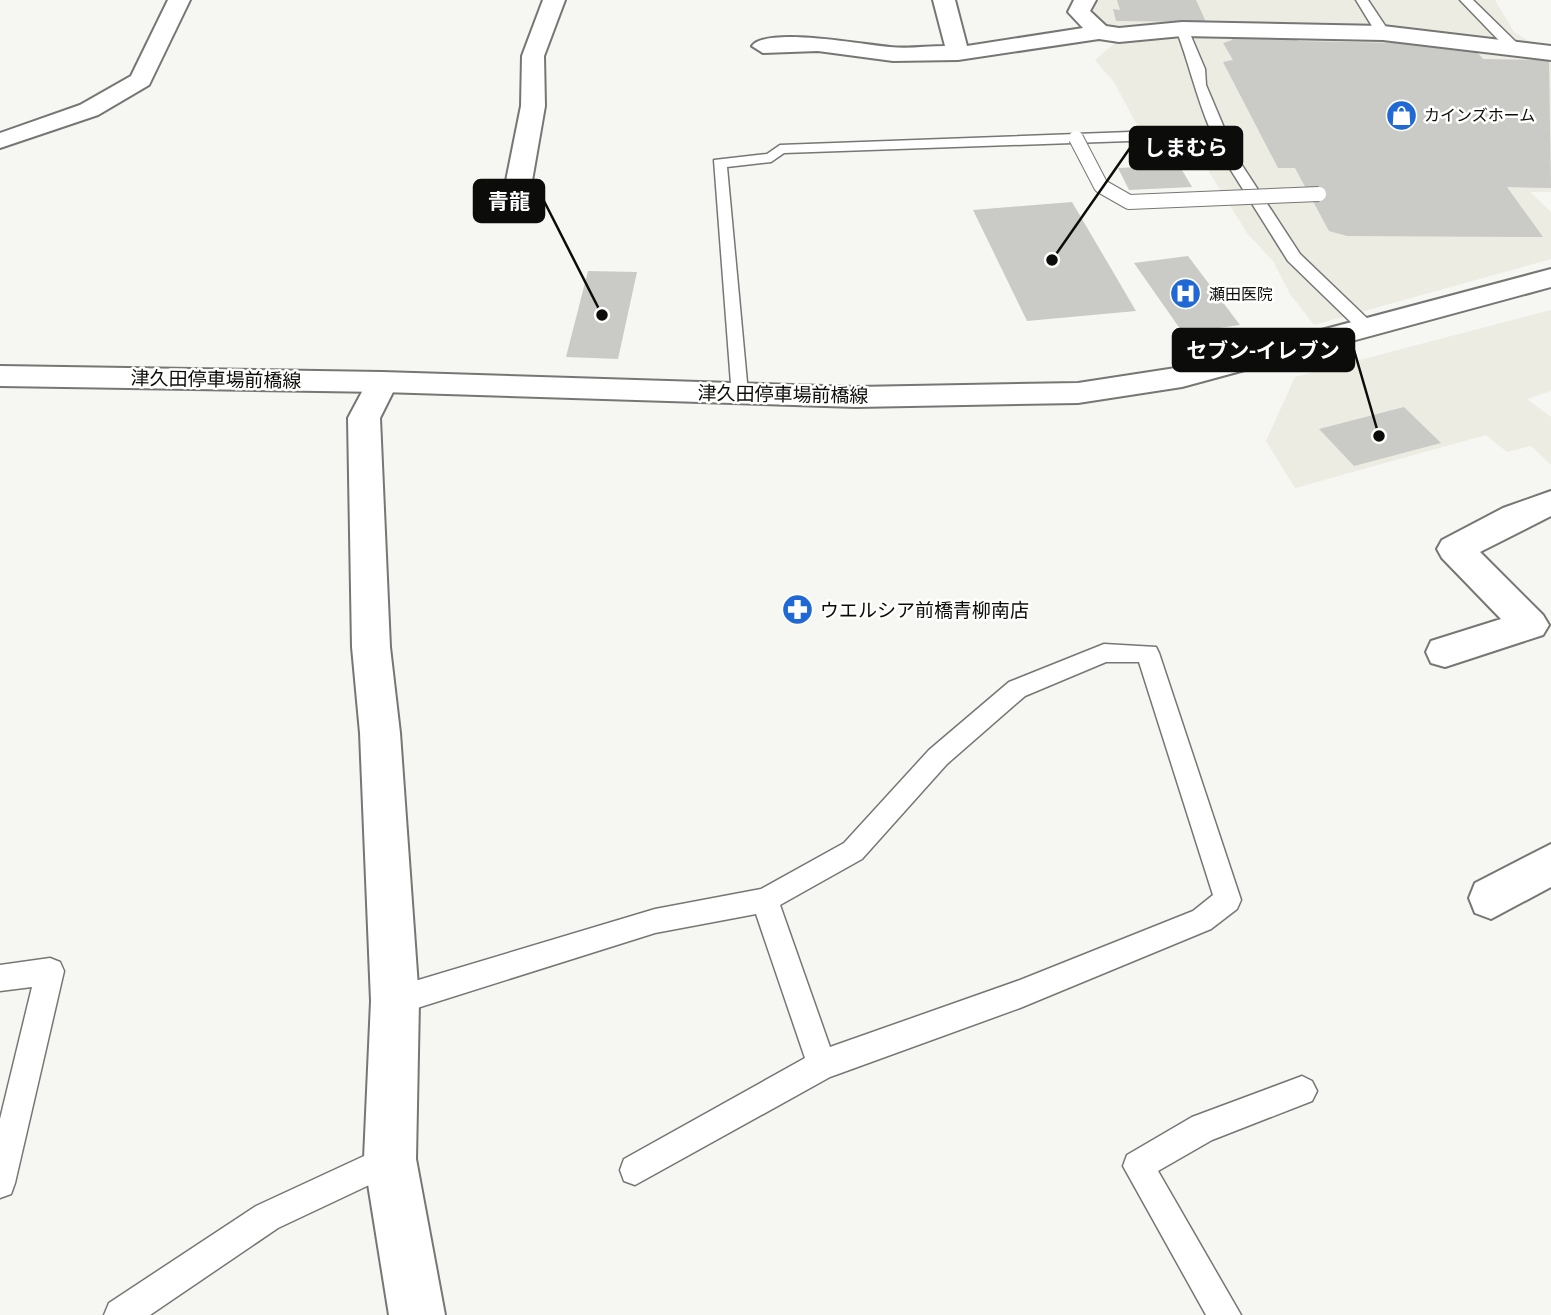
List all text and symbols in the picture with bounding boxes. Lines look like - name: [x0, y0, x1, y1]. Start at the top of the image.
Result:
- shop icon: カインズホーム: [1384, 98, 1418, 132]
- place label: カインズホーム: [1424, 104, 1535, 126]
- callout: しまむら: [1130, 127, 1242, 169]
- text: しまむら: [1144, 133, 1228, 161]
- callout: 青龍: [474, 180, 544, 222]
- text: 青龍: [488, 187, 530, 215]
- hospital icon: 瀬田医院: [1169, 277, 1203, 311]
- place label: 瀬田医院: [1209, 283, 1273, 305]
- callout: セブン-イレブン: [1173, 329, 1354, 371]
- text: セブン-イレブン: [1186, 336, 1340, 364]
- street label: 津久田停車場前橋線: [130, 365, 302, 393]
- street label: 津久田停車場前橋線: [697, 380, 869, 408]
- pharmacy icon: ウエルシア前橋青柳南店: [780, 593, 814, 627]
- place label: ウエルシア前橋青柳南店: [820, 597, 1029, 623]

